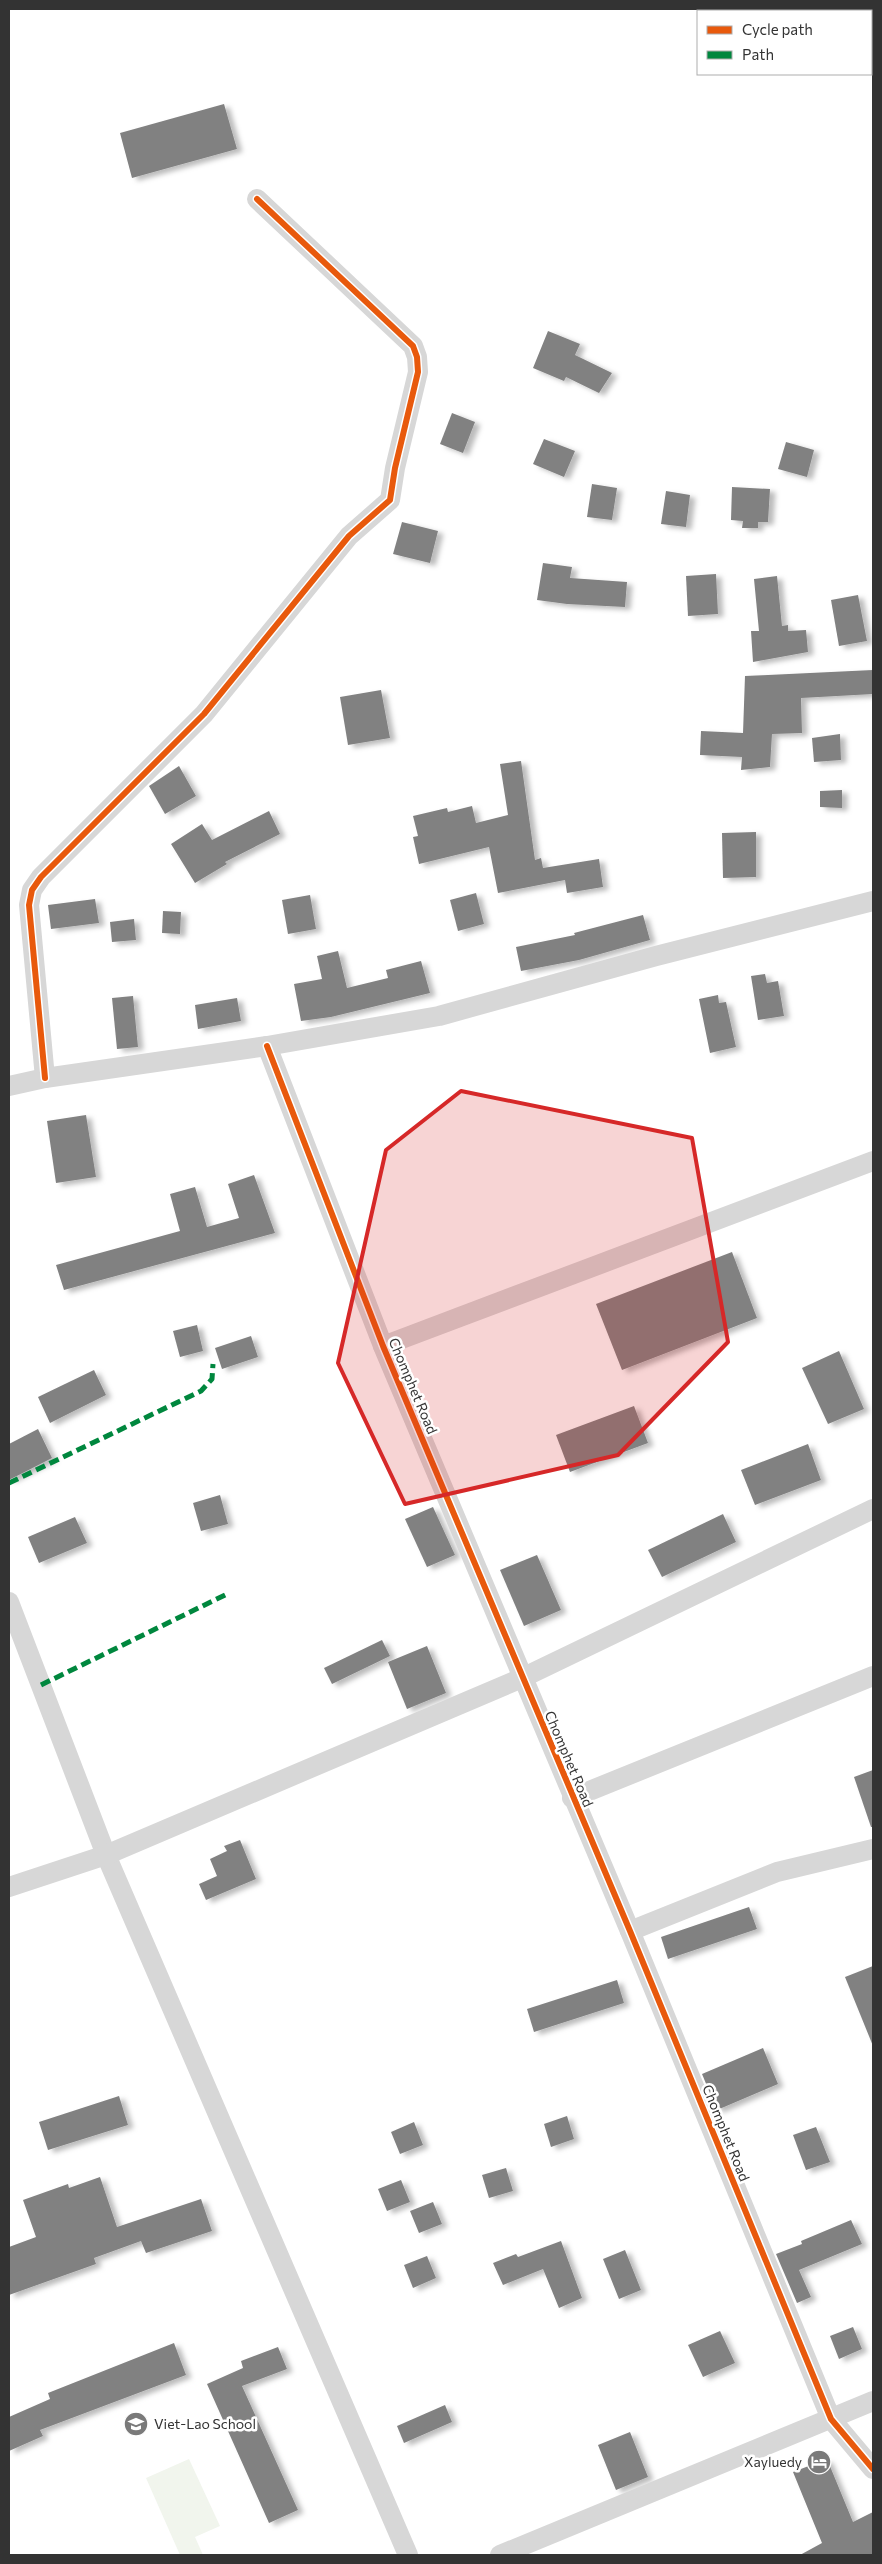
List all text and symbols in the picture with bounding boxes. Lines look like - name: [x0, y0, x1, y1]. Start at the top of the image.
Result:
- legend: [697, 10, 872, 75]
- text: Cycle path: [742, 20, 813, 38]
- text: Path: [742, 45, 774, 63]
- street label: Chomphet Road: [386, 1335, 441, 1436]
- street label: Chomphet Road: [542, 1708, 597, 1809]
- street label: Chomphet Road: [699, 2082, 754, 2184]
- school or university icon: Viet-Lao School: [123, 2411, 149, 2437]
- place label: Viet-Lao School: [154, 2415, 256, 2432]
- hotel icon: Xayluedy: [806, 2449, 832, 2475]
- place label: Xayluedy: [744, 2453, 802, 2470]

